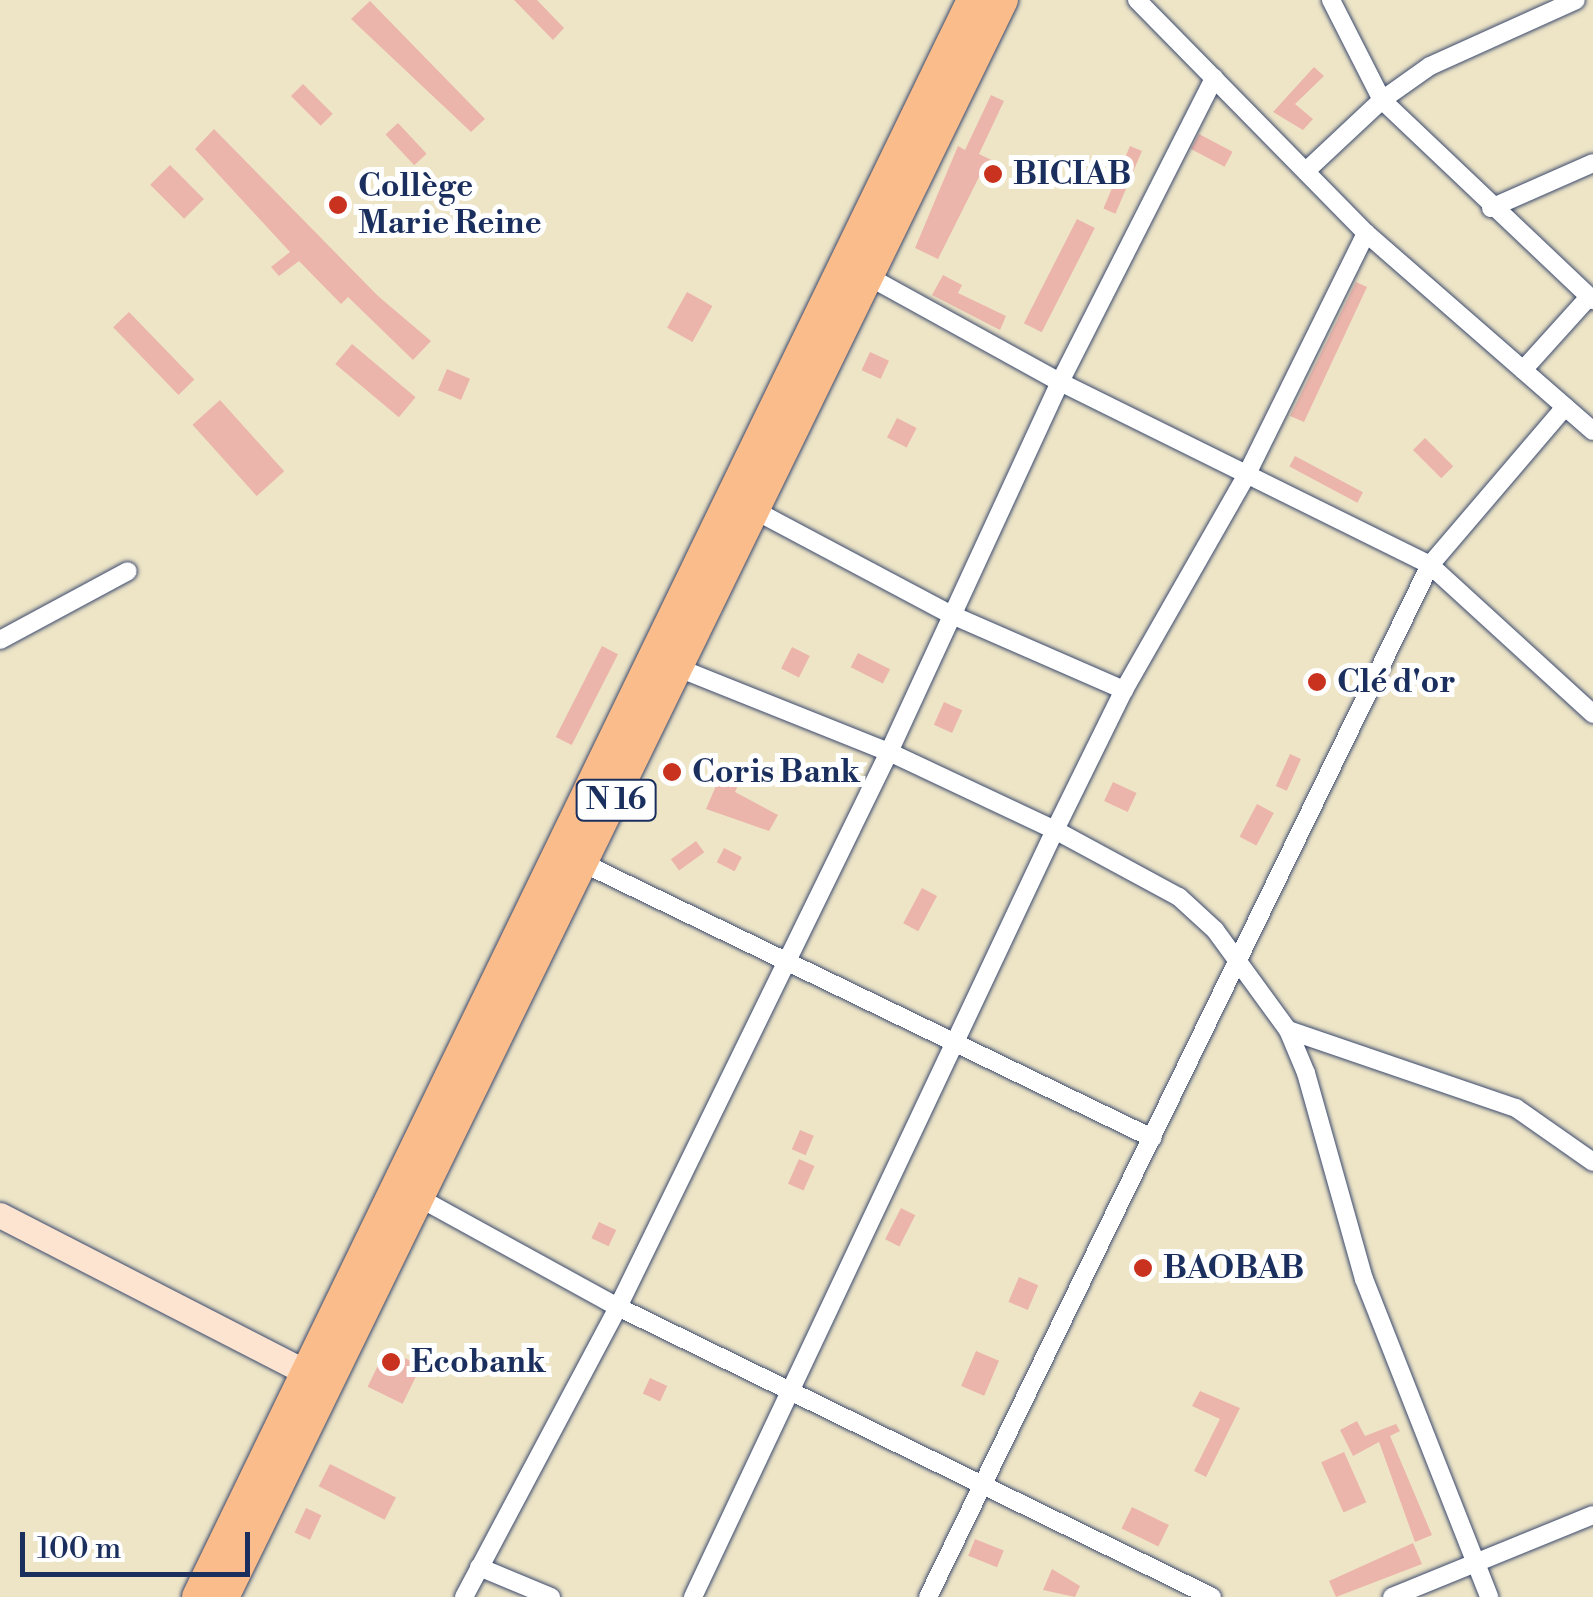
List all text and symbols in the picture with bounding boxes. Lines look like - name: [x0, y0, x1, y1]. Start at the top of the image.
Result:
- place label: BICIAB: [1013, 155, 1131, 193]
- marker: BICIAB: [982, 163, 1004, 185]
- place label: Collège Marie Reine: [358, 168, 542, 243]
- marker: Collège Marie Reine: [327, 194, 349, 216]
- place label: Clé d'or: [1337, 663, 1456, 701]
- marker: Clé d'or: [1306, 671, 1328, 693]
- place label: Coris Bank: [692, 753, 860, 791]
- marker: Coris Bank: [661, 761, 683, 783]
- road number: N 16: [574, 775, 658, 825]
- place label: BAOBAB: [1163, 1249, 1304, 1287]
- marker: BAOBAB: [1132, 1257, 1154, 1279]
- place label: Ecobank: [411, 1343, 546, 1381]
- marker: Ecobank: [380, 1351, 402, 1373]
- scale bar: [25, 1512, 255, 1574]
- text: 100 m: [37, 1530, 121, 1568]

